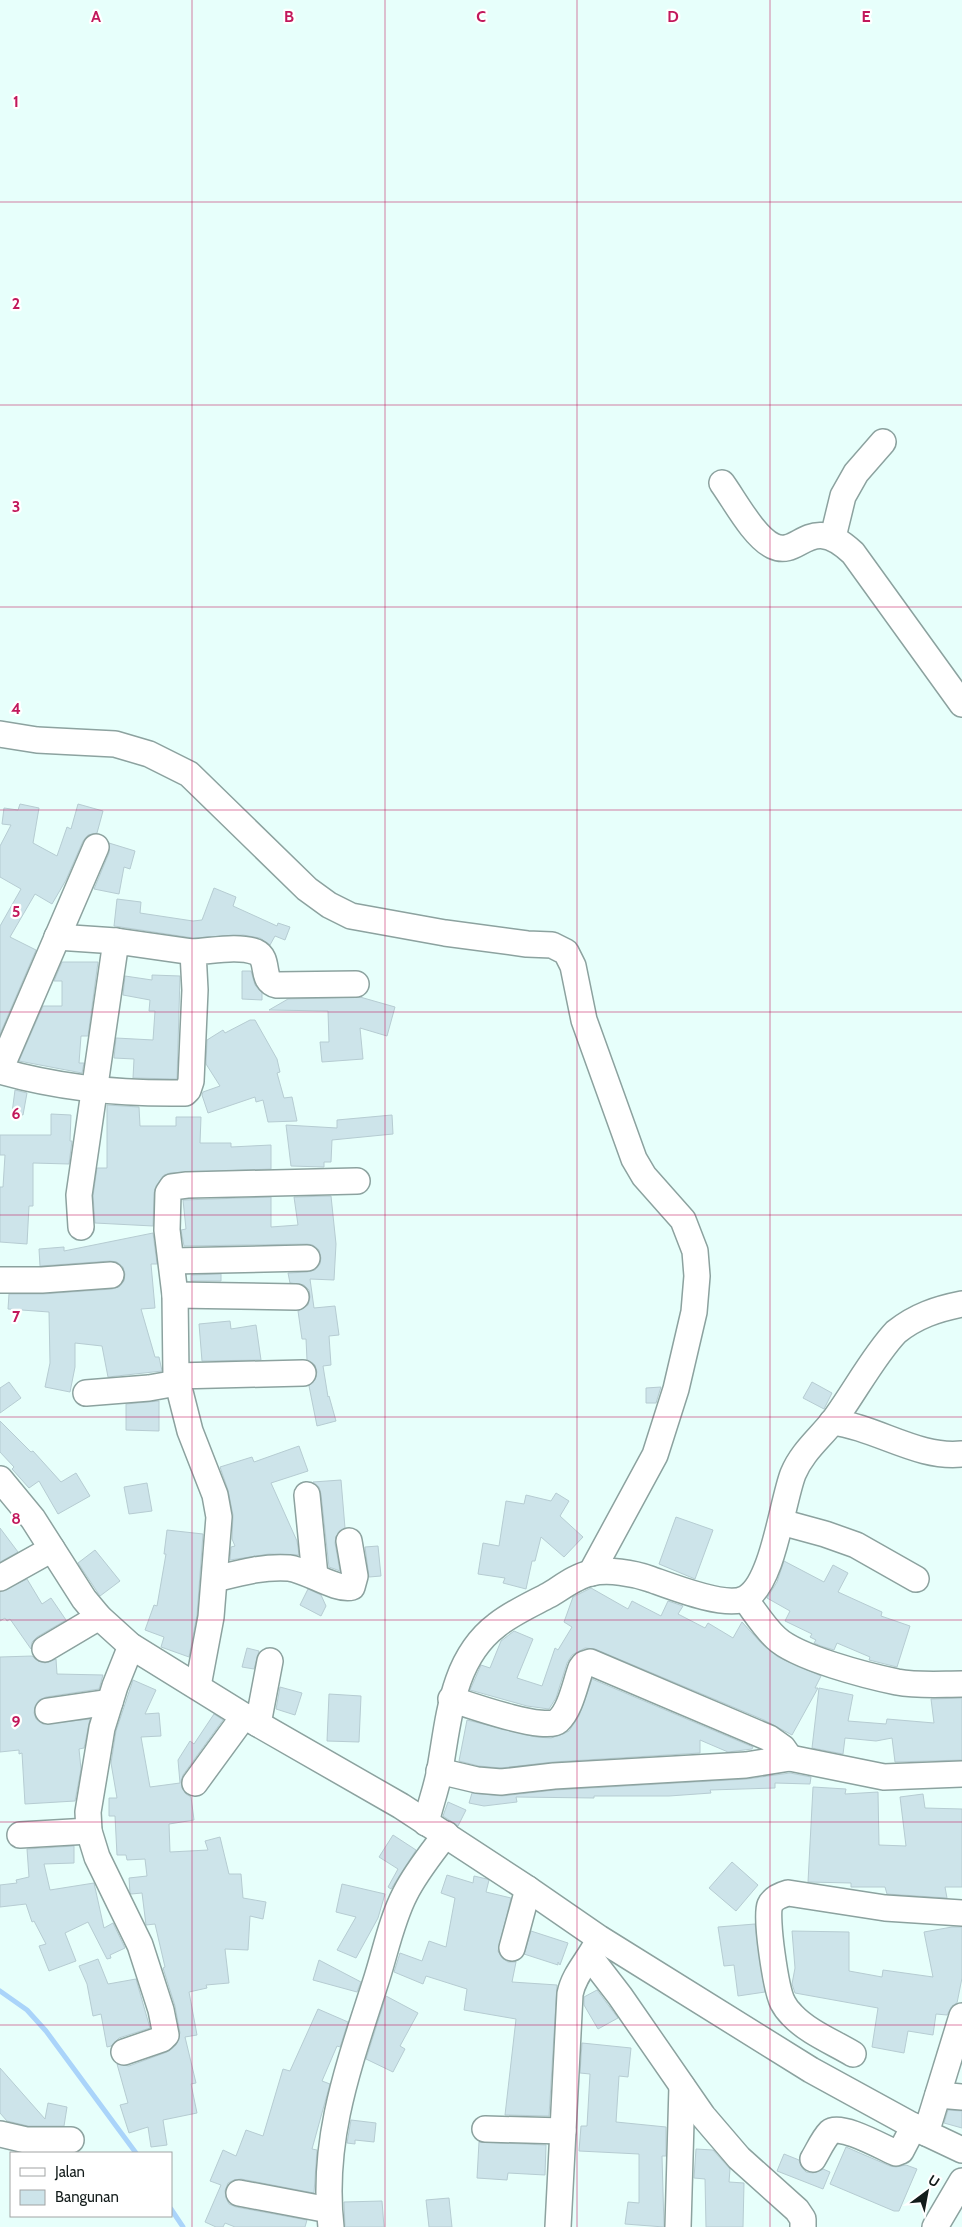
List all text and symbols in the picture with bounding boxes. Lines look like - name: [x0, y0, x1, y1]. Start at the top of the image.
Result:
- text: A: [91, 7, 101, 26]
- text: B: [284, 7, 294, 26]
- text: C: [476, 7, 486, 26]
- text: D: [667, 7, 679, 26]
- text: E: [861, 7, 871, 26]
- text: 1: [13, 92, 19, 111]
- text: 2: [12, 294, 20, 313]
- text: 3: [12, 497, 20, 516]
- text: 4: [11, 699, 21, 718]
- text: 5: [12, 902, 20, 921]
- text: 6: [12, 1104, 21, 1123]
- text: 7: [12, 1307, 21, 1326]
- text: 8: [11, 1509, 21, 1528]
- text: 9: [12, 1712, 21, 1731]
- legend: [10, 2152, 172, 2217]
- text: Jalan: [54, 2163, 85, 2181]
- north arrow: [902, 2167, 952, 2217]
- text: U: [925, 2171, 943, 2191]
- text: Bangunan: [55, 2188, 119, 2206]

